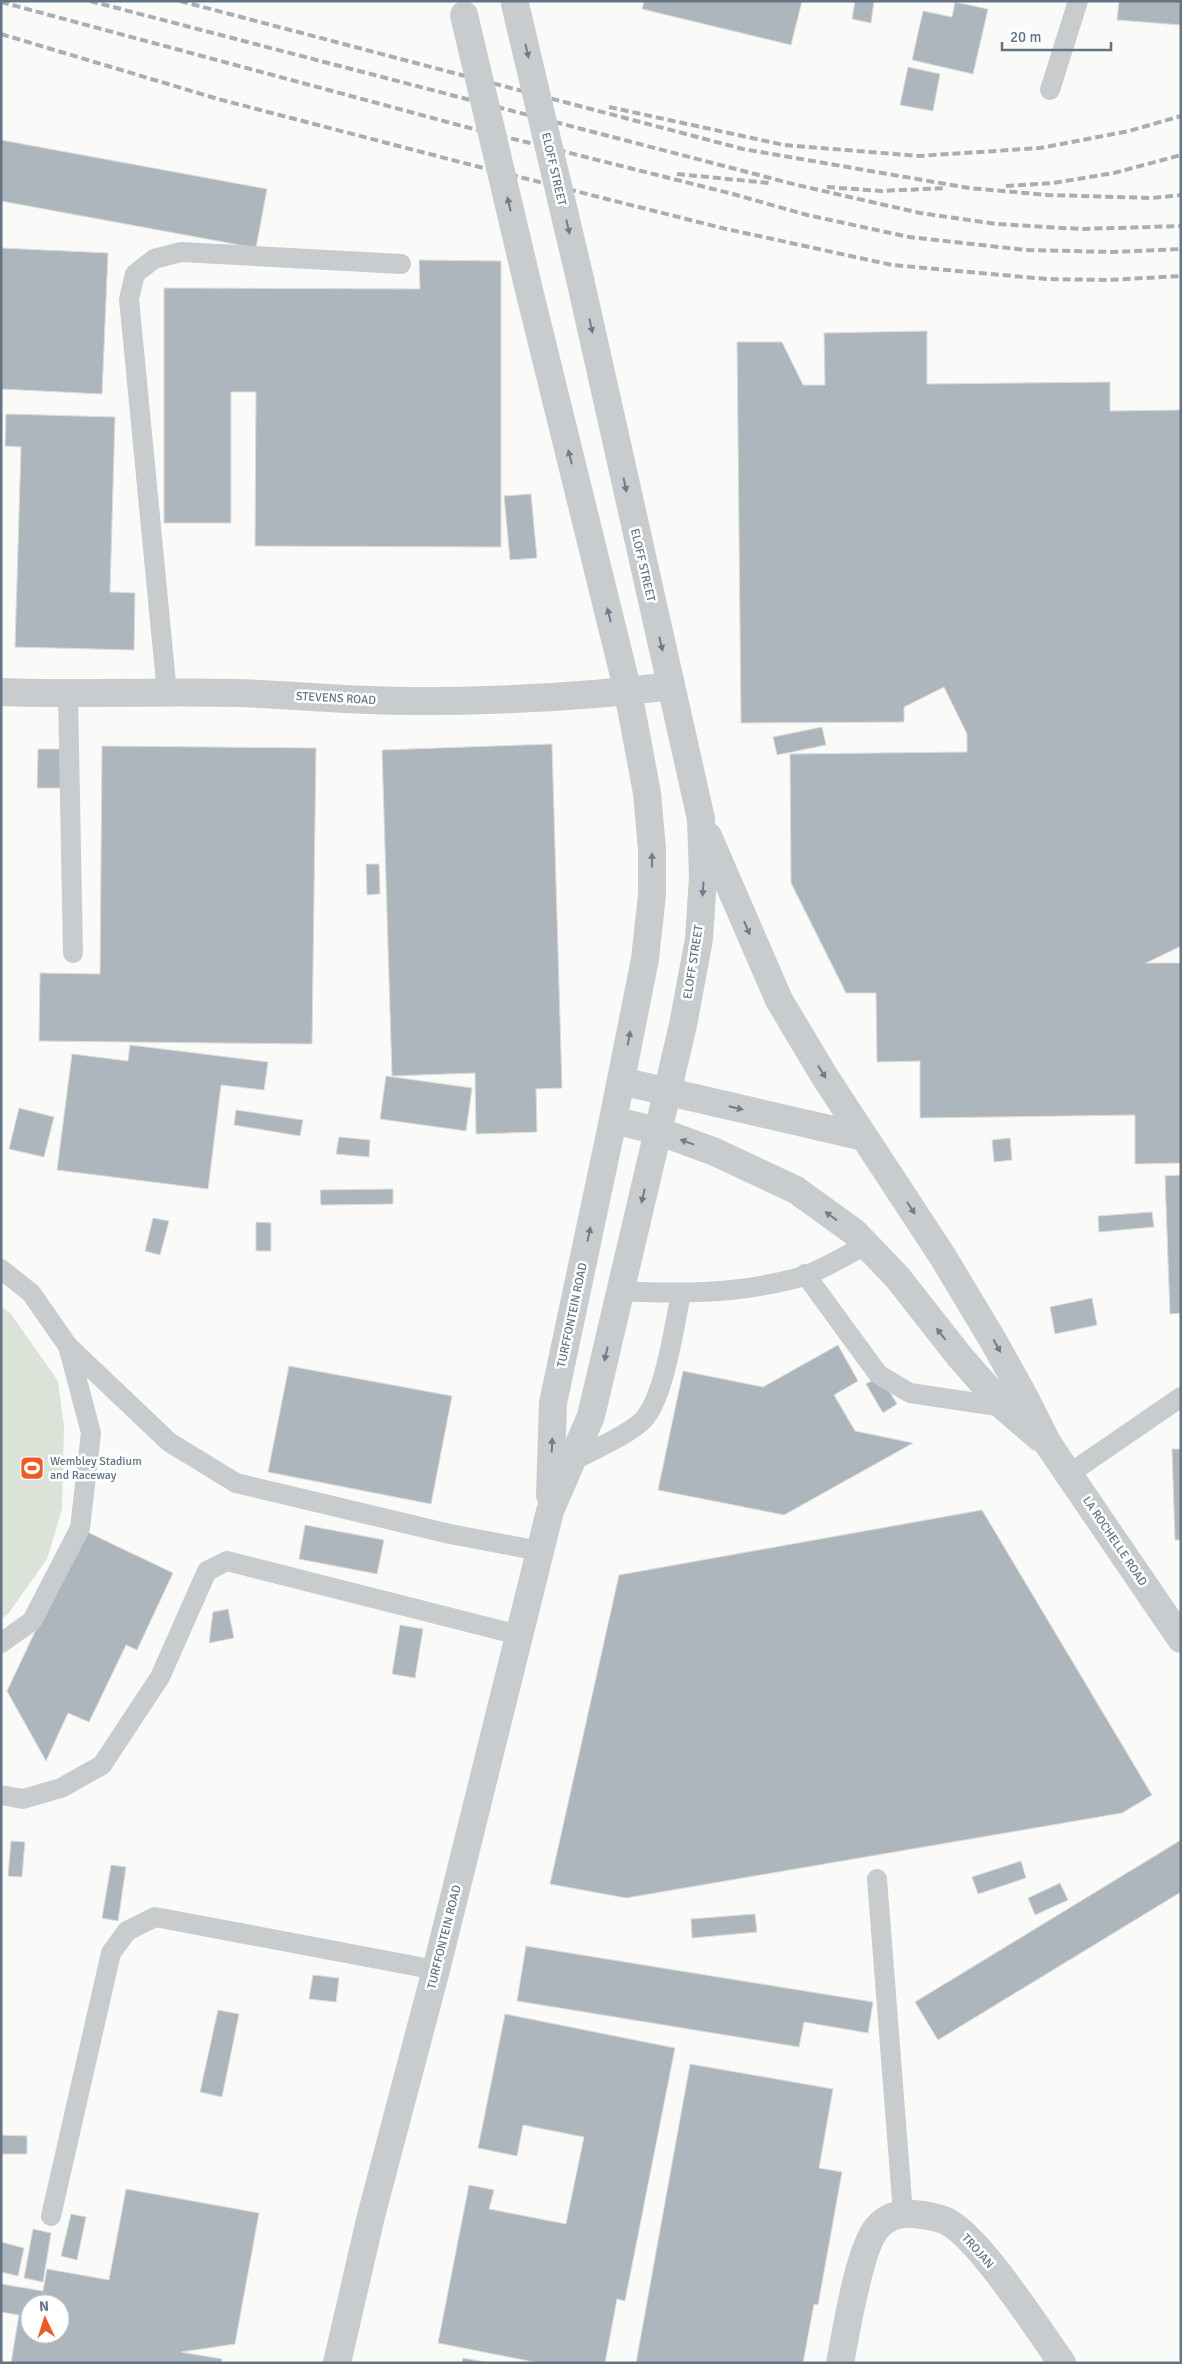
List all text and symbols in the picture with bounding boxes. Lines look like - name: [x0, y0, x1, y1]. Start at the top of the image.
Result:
- scale bar: [1002, 20, 1111, 52]
- text: 20 m: [1010, 28, 1041, 46]
- one-way arrow: [523, 44, 531, 59]
- street label: ELOFF STREET: [538, 131, 569, 207]
- one-way arrow: [505, 197, 513, 212]
- one-way arrow: [564, 219, 572, 234]
- one-way arrow: [587, 319, 595, 335]
- one-way arrow: [566, 449, 574, 464]
- one-way arrow: [621, 477, 629, 493]
- street label: ELOFF STREET: [627, 527, 658, 603]
- one-way arrow: [605, 607, 613, 622]
- one-way arrow: [657, 636, 665, 651]
- street label: STEVENS ROAD: [296, 689, 377, 708]
- one-way arrow: [648, 852, 656, 868]
- one-way arrow: [698, 881, 706, 897]
- one-way arrow: [743, 921, 751, 936]
- street label: ELOFF STREET: [680, 924, 707, 1000]
- one-way arrow: [625, 1031, 633, 1046]
- one-way arrow: [818, 1065, 827, 1078]
- one-way arrow: [729, 1104, 744, 1112]
- one-way arrow: [679, 1138, 694, 1146]
- one-way arrow: [639, 1188, 647, 1203]
- one-way arrow: [906, 1202, 916, 1215]
- one-way arrow: [824, 1211, 838, 1221]
- one-way arrow: [585, 1226, 593, 1241]
- street label: TURFFONTEIN ROAD: [554, 1261, 591, 1369]
- one-way arrow: [936, 1328, 947, 1341]
- one-way arrow: [992, 1340, 1001, 1353]
- one-way arrow: [602, 1346, 610, 1361]
- one-way arrow: [548, 1437, 556, 1453]
- place label: Wembley Stadium and Raceway: [50, 1454, 142, 1483]
- sports icon: Wembley Stadium and Raceway: [19, 1455, 45, 1481]
- street label: LA ROCHELLE ROAD: [1079, 1494, 1150, 1589]
- street label: TURFFONTEIN ROAD: [424, 1883, 465, 1991]
- street label: TROJAN: [958, 2231, 997, 2272]
- north arrow: [20, 2294, 70, 2344]
- text: N: [39, 2298, 50, 2315]

